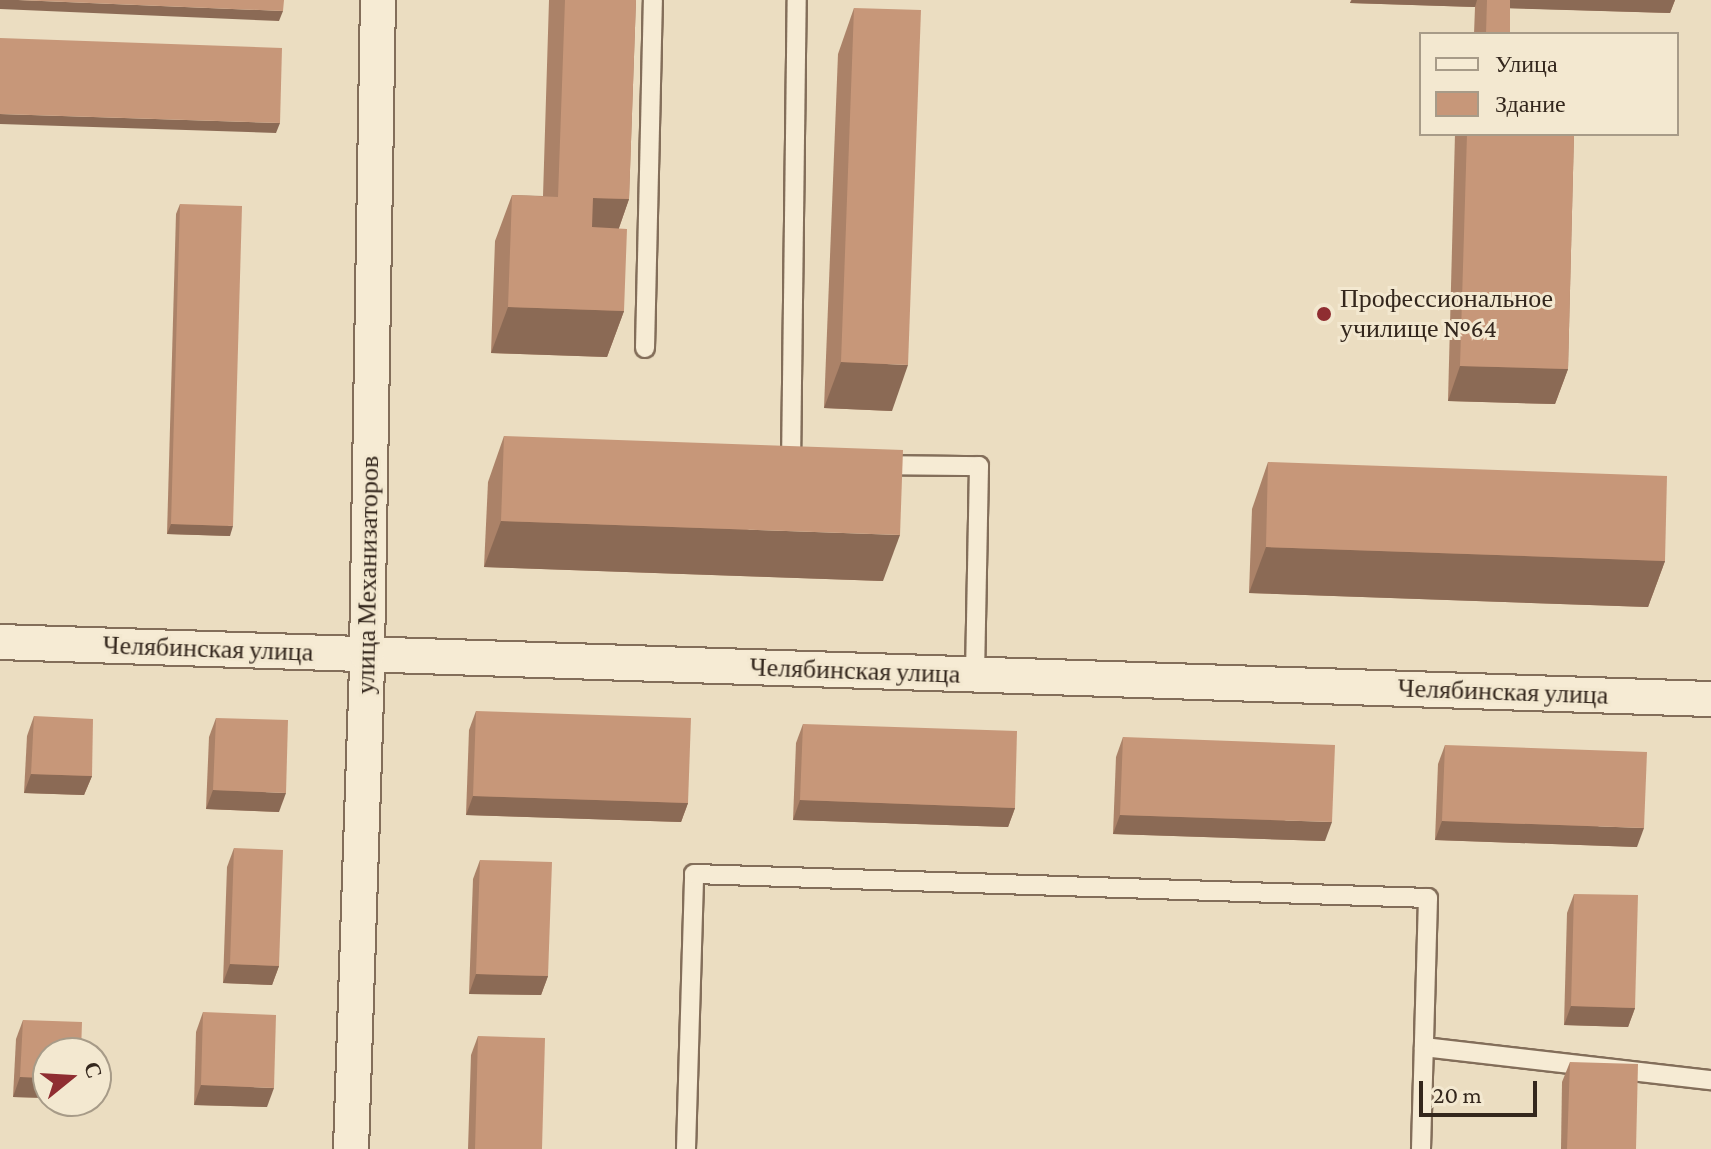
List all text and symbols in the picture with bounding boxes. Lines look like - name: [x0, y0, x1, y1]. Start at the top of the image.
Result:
- legend: [1419, 32, 1679, 136]
- text: Улица: [1495, 50, 1558, 77]
- text: Здание: [1495, 90, 1566, 117]
- place label: Профессиональное училище №64: [1340, 283, 1553, 344]
- marker: Профессиональное училище №64: [1315, 305, 1333, 323]
- street label: улица Механизаторов: [350, 455, 386, 695]
- street label: Челябинская улица: [102, 630, 314, 668]
- street label: Челябинская улица: [749, 652, 961, 690]
- street label: Челябинская улица: [1397, 673, 1609, 711]
- north arrow: [32, 1037, 112, 1117]
- text: С: [79, 1059, 108, 1081]
- scale bar: [1423, 1065, 1541, 1115]
- text: 20 m: [1433, 1081, 1482, 1108]

